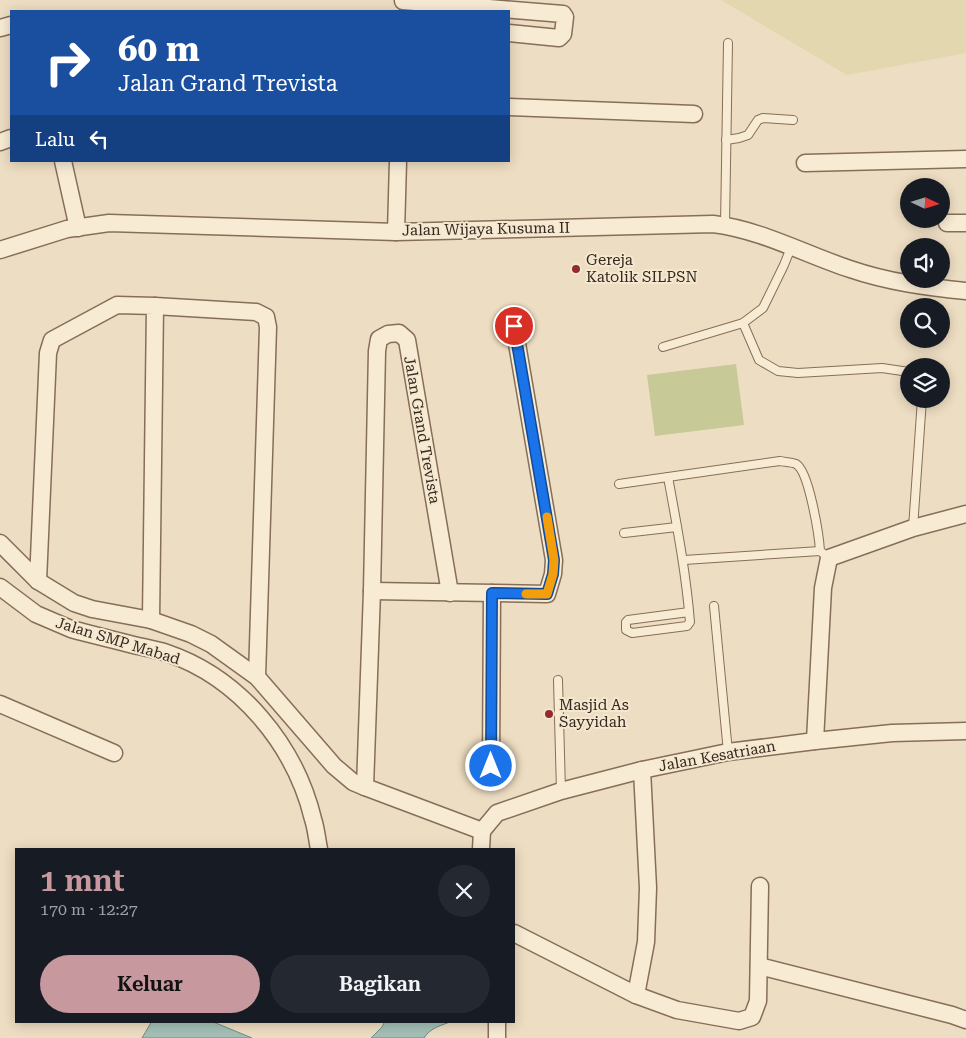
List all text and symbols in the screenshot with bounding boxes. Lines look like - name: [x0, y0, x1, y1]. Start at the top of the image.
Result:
- text: 60 m: [118, 29, 200, 70]
- icon: right: [35, 30, 100, 95]
- text: Jalan Grand Trevista: [118, 71, 338, 96]
- icon: left: [85, 125, 113, 153]
- text: Lalu: [35, 128, 75, 151]
- north arrow: [900, 178, 950, 228]
- map controls: [900, 178, 950, 408]
- street label: Jalan Wijaya Kusuma II: [402, 219, 570, 239]
- button: sound: [900, 238, 950, 288]
- place label: Gereja Katolik SILPSN: [586, 251, 697, 286]
- marker: Gereja Katolik SILPSN: [570, 263, 582, 275]
- button: search: [900, 298, 950, 348]
- pin: [493, 305, 535, 347]
- icon: arrive: [500, 312, 528, 340]
- street label: Jalan Grand Trevista: [400, 355, 444, 505]
- button: layers: [900, 358, 950, 408]
- street label: Jalan SMP Mabad: [54, 614, 183, 669]
- place label: Masjid As Sayyidah: [559, 696, 629, 731]
- marker: Masjid As Sayyidah: [543, 708, 555, 720]
- street label: Jalan Kesatriaan: [657, 737, 777, 775]
- position arrow: [464, 739, 516, 791]
- text: 1 mnt: [40, 863, 125, 898]
- button: close: [438, 865, 490, 917]
- text: 170 m · 12:27: [40, 900, 138, 919]
- button: Keluar: [40, 955, 260, 1013]
- button: Bagikan: [270, 955, 490, 1013]

